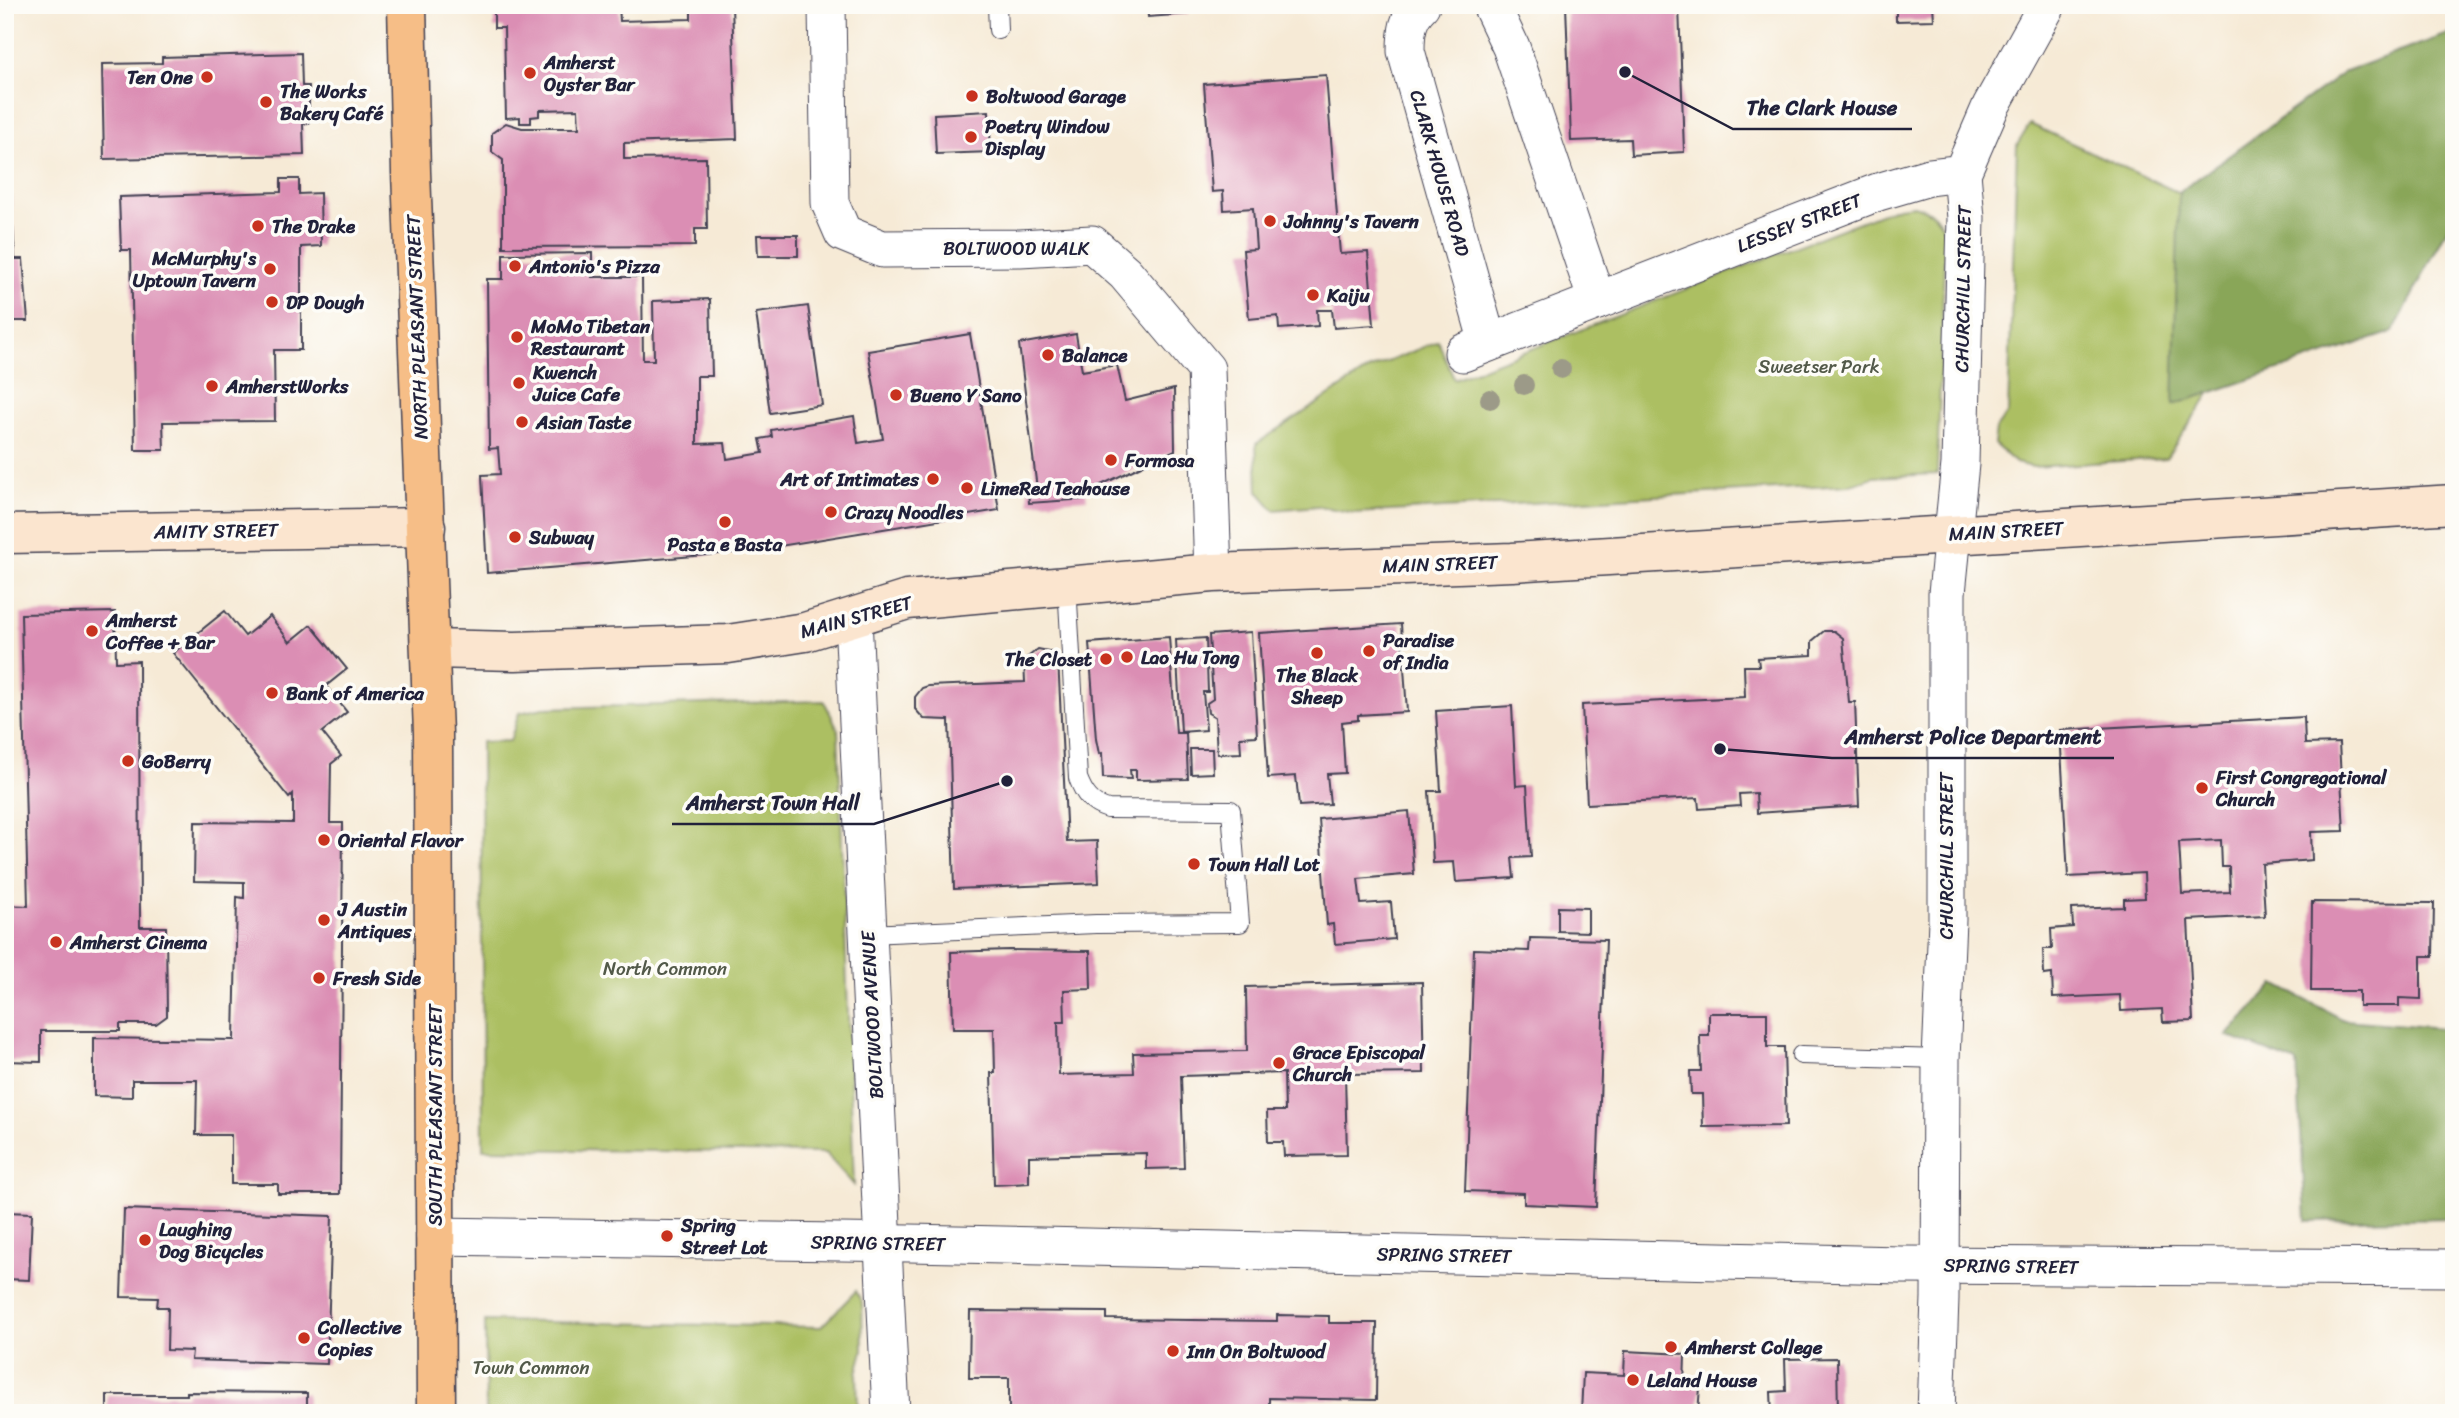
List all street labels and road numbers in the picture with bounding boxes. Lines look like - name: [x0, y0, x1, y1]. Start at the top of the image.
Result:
- street label: CLARK HOUSE ROAD: [1400, 86, 1480, 261]
- street label: LESSEY STREET: [1732, 184, 1867, 262]
- street label: CHURCHILL STREET: [1945, 204, 1981, 373]
- street label: NORTH PLEASANT STREET: [397, 213, 437, 440]
- street label: BOLTWOOD WALK: [943, 232, 1090, 265]
- street label: MAIN STREET: [1948, 511, 2066, 550]
- street label: AMITY STREET: [153, 513, 280, 549]
- street label: MAIN STREET: [1382, 545, 1500, 582]
- street label: MAIN STREET: [796, 586, 917, 648]
- street label: CHURCHILL STREET: [1930, 772, 1963, 939]
- street label: BOLTWOOD AVENUE: [851, 929, 893, 1100]
- street label: SOUTH PLEASANT STREET: [419, 1002, 452, 1226]
- street label: SPRING STREET: [810, 1225, 947, 1261]
- street label: SPRING STREET: [1376, 1237, 1513, 1273]
- street label: SPRING STREET: [1943, 1248, 2080, 1284]

